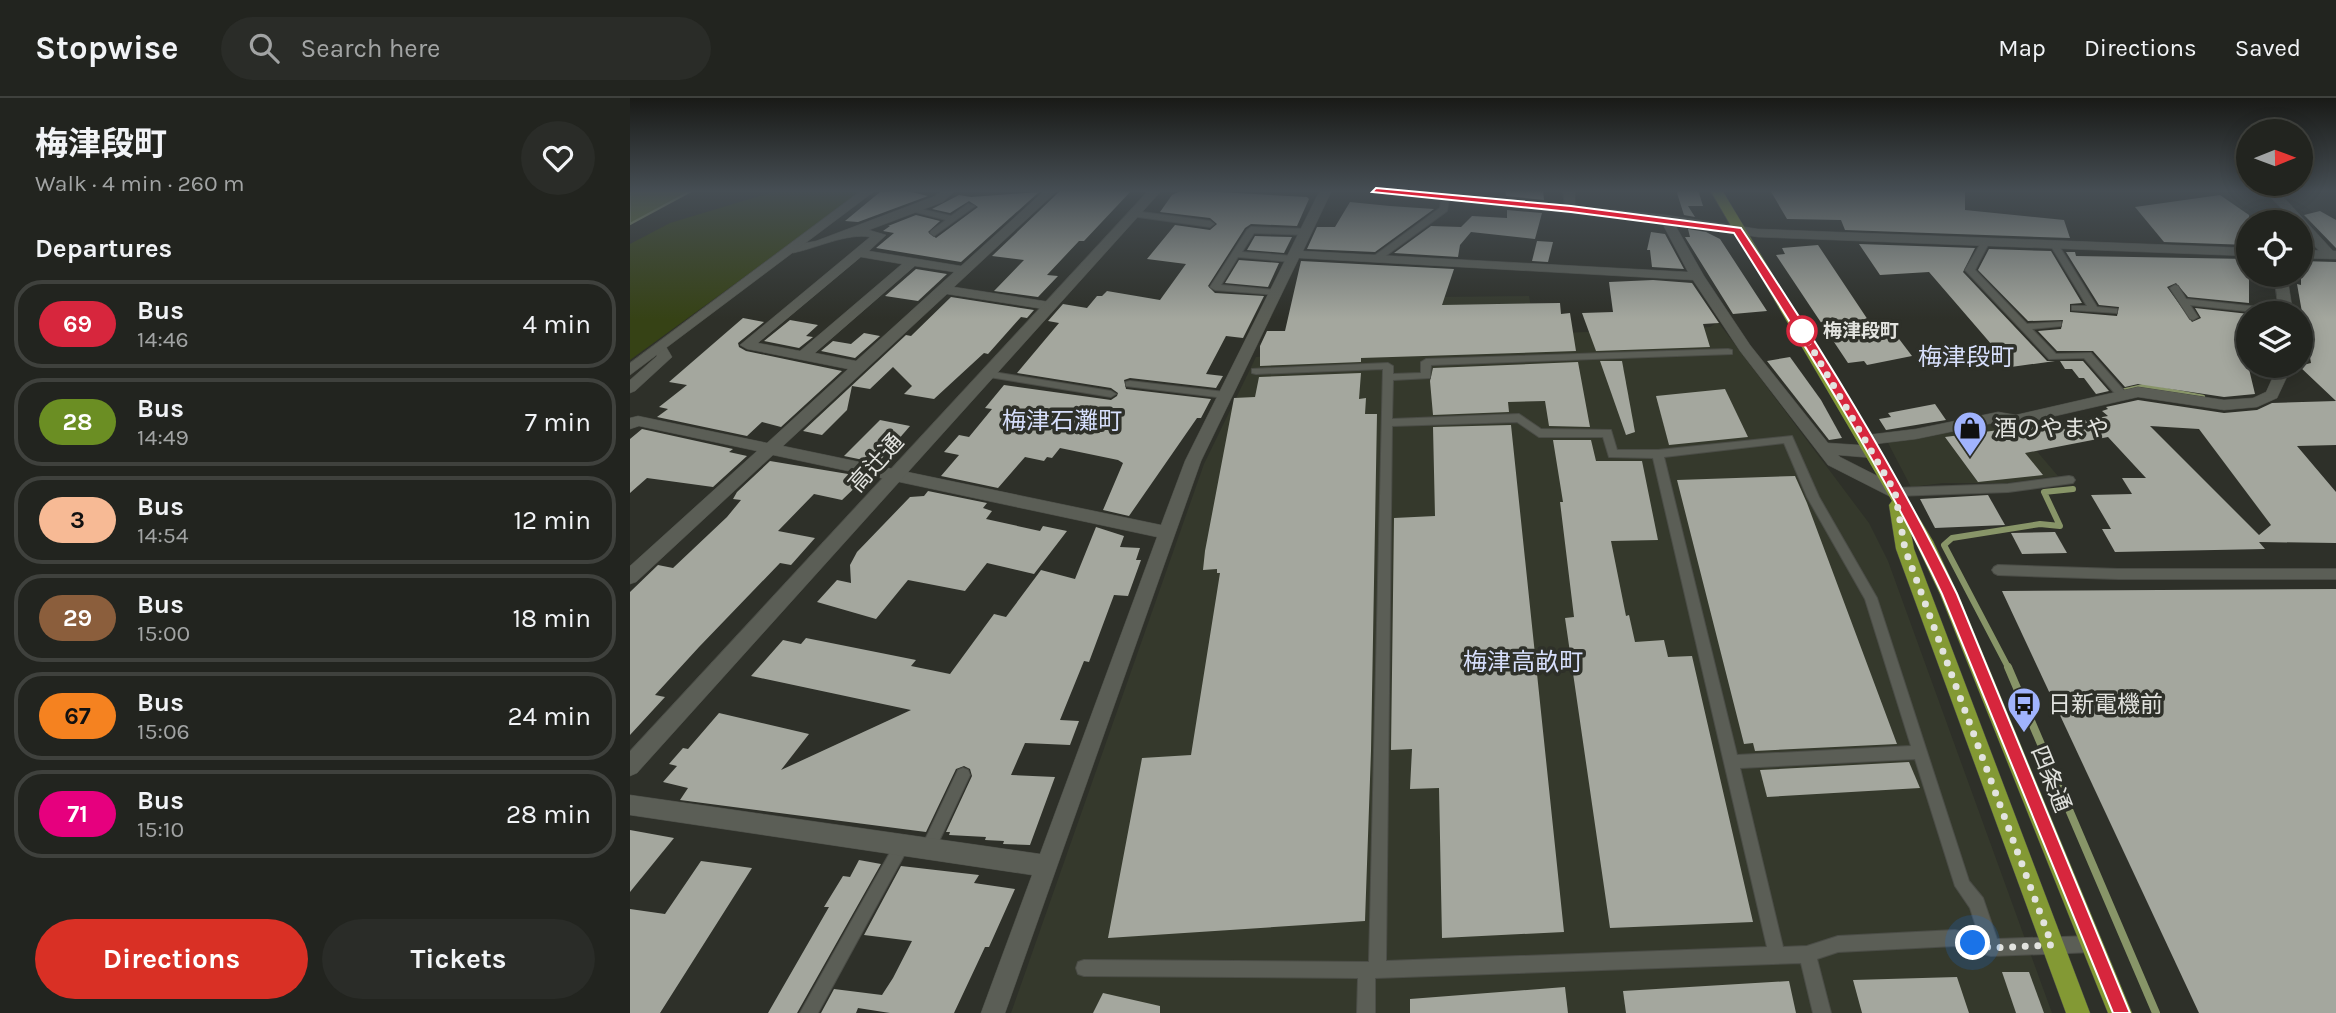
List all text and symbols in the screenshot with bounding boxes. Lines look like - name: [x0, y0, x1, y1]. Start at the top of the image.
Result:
- search box: [221, 17, 711, 80]
- text: Stopwise: [35, 29, 179, 67]
- icon: search: [245, 29, 283, 67]
- text: Search here: [301, 33, 440, 64]
- text: Map: [1998, 34, 2046, 62]
- text: Directions: [2084, 34, 2197, 62]
- text: Saved: [2235, 34, 2301, 62]
- north arrow: [2236, 119, 2314, 196]
- map controls: [2236, 119, 2313, 378]
- button: heart: [521, 121, 595, 195]
- text: 梅津段町: [35, 125, 167, 163]
- text: Walk · 4 min · 260 m: [35, 170, 245, 197]
- button: locate: [2236, 210, 2313, 287]
- text: Departures: [35, 233, 172, 264]
- text: Bus: [137, 295, 184, 326]
- button: layers: [2236, 301, 2313, 378]
- text: 4 min: [523, 309, 591, 340]
- text: 69: [63, 310, 92, 338]
- marker: 梅津段町: [1787, 316, 1817, 346]
- place label: 梅津段町: [1823, 320, 1899, 342]
- text: 14:46: [137, 326, 189, 353]
- district label: 梅津段町: [1918, 343, 2014, 371]
- text: Bus: [137, 393, 184, 424]
- text: 7 min: [525, 407, 591, 438]
- district label: 梅津石灘町: [1002, 407, 1122, 435]
- text: 28: [62, 408, 93, 436]
- shop icon: 酒のやまや: [1951, 409, 1989, 458]
- place label: 酒のやまや: [1994, 415, 2109, 442]
- text: 14:49: [137, 424, 189, 451]
- street label: 高辻通: [843, 428, 909, 498]
- text: Bus: [137, 491, 184, 522]
- text: 12 min: [513, 505, 591, 536]
- text: 3: [70, 506, 85, 534]
- text: 14:54: [137, 522, 189, 549]
- text: Bus: [137, 589, 184, 620]
- text: 18 min: [512, 603, 591, 634]
- text: 29: [63, 604, 92, 632]
- text: 15:00: [137, 620, 190, 647]
- district label: 梅津高畝町: [1463, 648, 1583, 676]
- bus stop icon: 日新電機前: [2005, 685, 2043, 734]
- text: Bus: [137, 687, 184, 718]
- place label: 日新電機前: [2048, 691, 2163, 718]
- text: 24 min: [507, 701, 591, 732]
- text: 67: [64, 702, 91, 730]
- text: 15:06: [137, 718, 190, 745]
- street label: 四条通: [2026, 742, 2076, 816]
- text: Bus: [137, 785, 184, 816]
- text: 28 min: [506, 799, 591, 830]
- text: 71: [67, 800, 88, 828]
- text: 15:10: [137, 816, 184, 843]
- button: Directions: [35, 919, 308, 999]
- button: Tickets: [322, 919, 595, 999]
- your location: [1955, 925, 1990, 960]

